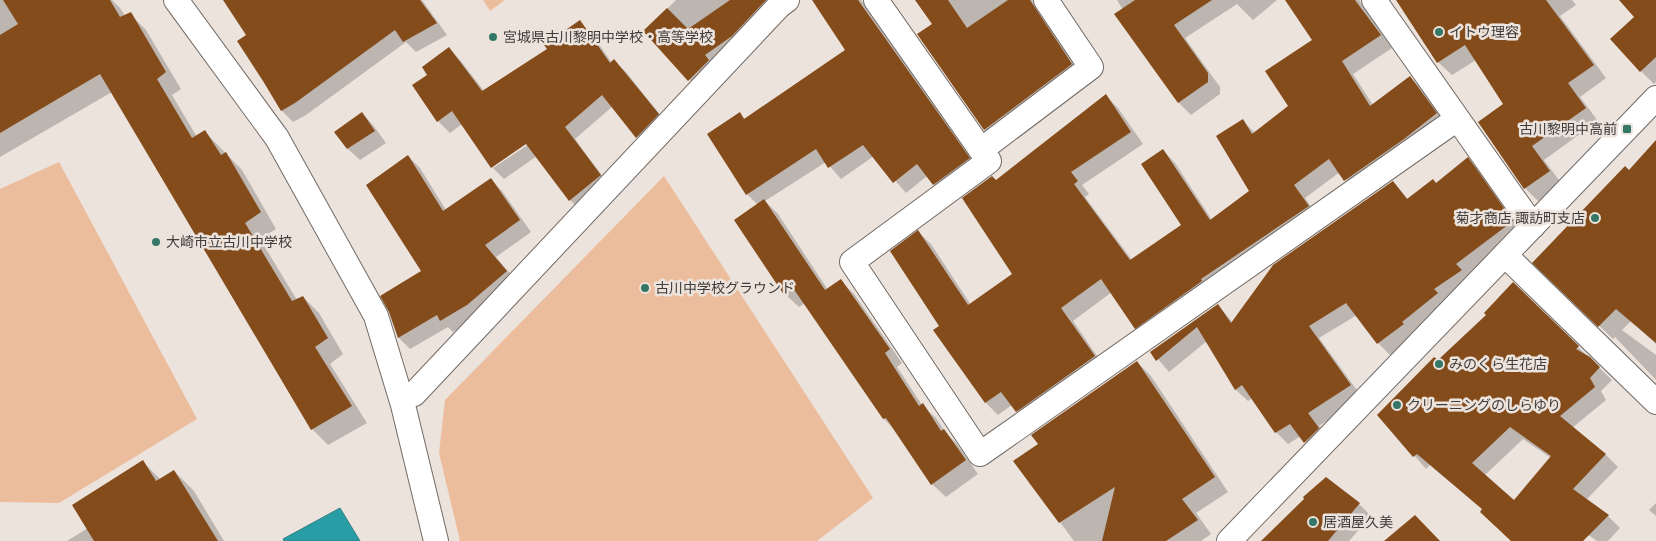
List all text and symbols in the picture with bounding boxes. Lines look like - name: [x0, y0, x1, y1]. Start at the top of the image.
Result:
- place label: イトウ理容: [1449, 23, 1519, 41]
- marker: イトウ理容: [1433, 26, 1445, 38]
- place label: 宮城県古川黎明中学校・高等学校: [503, 28, 713, 46]
- marker: 宮城県古川黎明中学校・高等学校: [487, 31, 499, 43]
- place label: 古川黎明中高前: [1519, 120, 1617, 138]
- marker: 古川黎明中高前: [1621, 123, 1633, 135]
- place label: 菊才商店 諏訪町支店: [1455, 209, 1585, 227]
- marker: 菊才商店 諏訪町支店: [1589, 212, 1601, 224]
- place label: 大崎市立古川中学校: [166, 233, 292, 251]
- marker: 大崎市立古川中学校: [150, 236, 162, 248]
- place label: 古川中学校グラウンド: [655, 279, 795, 297]
- marker: 古川中学校グラウンド: [639, 282, 651, 294]
- place label: みのくら生花店: [1449, 355, 1547, 373]
- marker: みのくら生花店: [1433, 358, 1445, 370]
- place label: クリーニングのしらゆり: [1407, 396, 1561, 414]
- marker: クリーニングのしらゆり: [1391, 399, 1403, 411]
- place label: 居酒屋久美: [1323, 513, 1393, 531]
- marker: 居酒屋久美: [1307, 516, 1319, 528]

